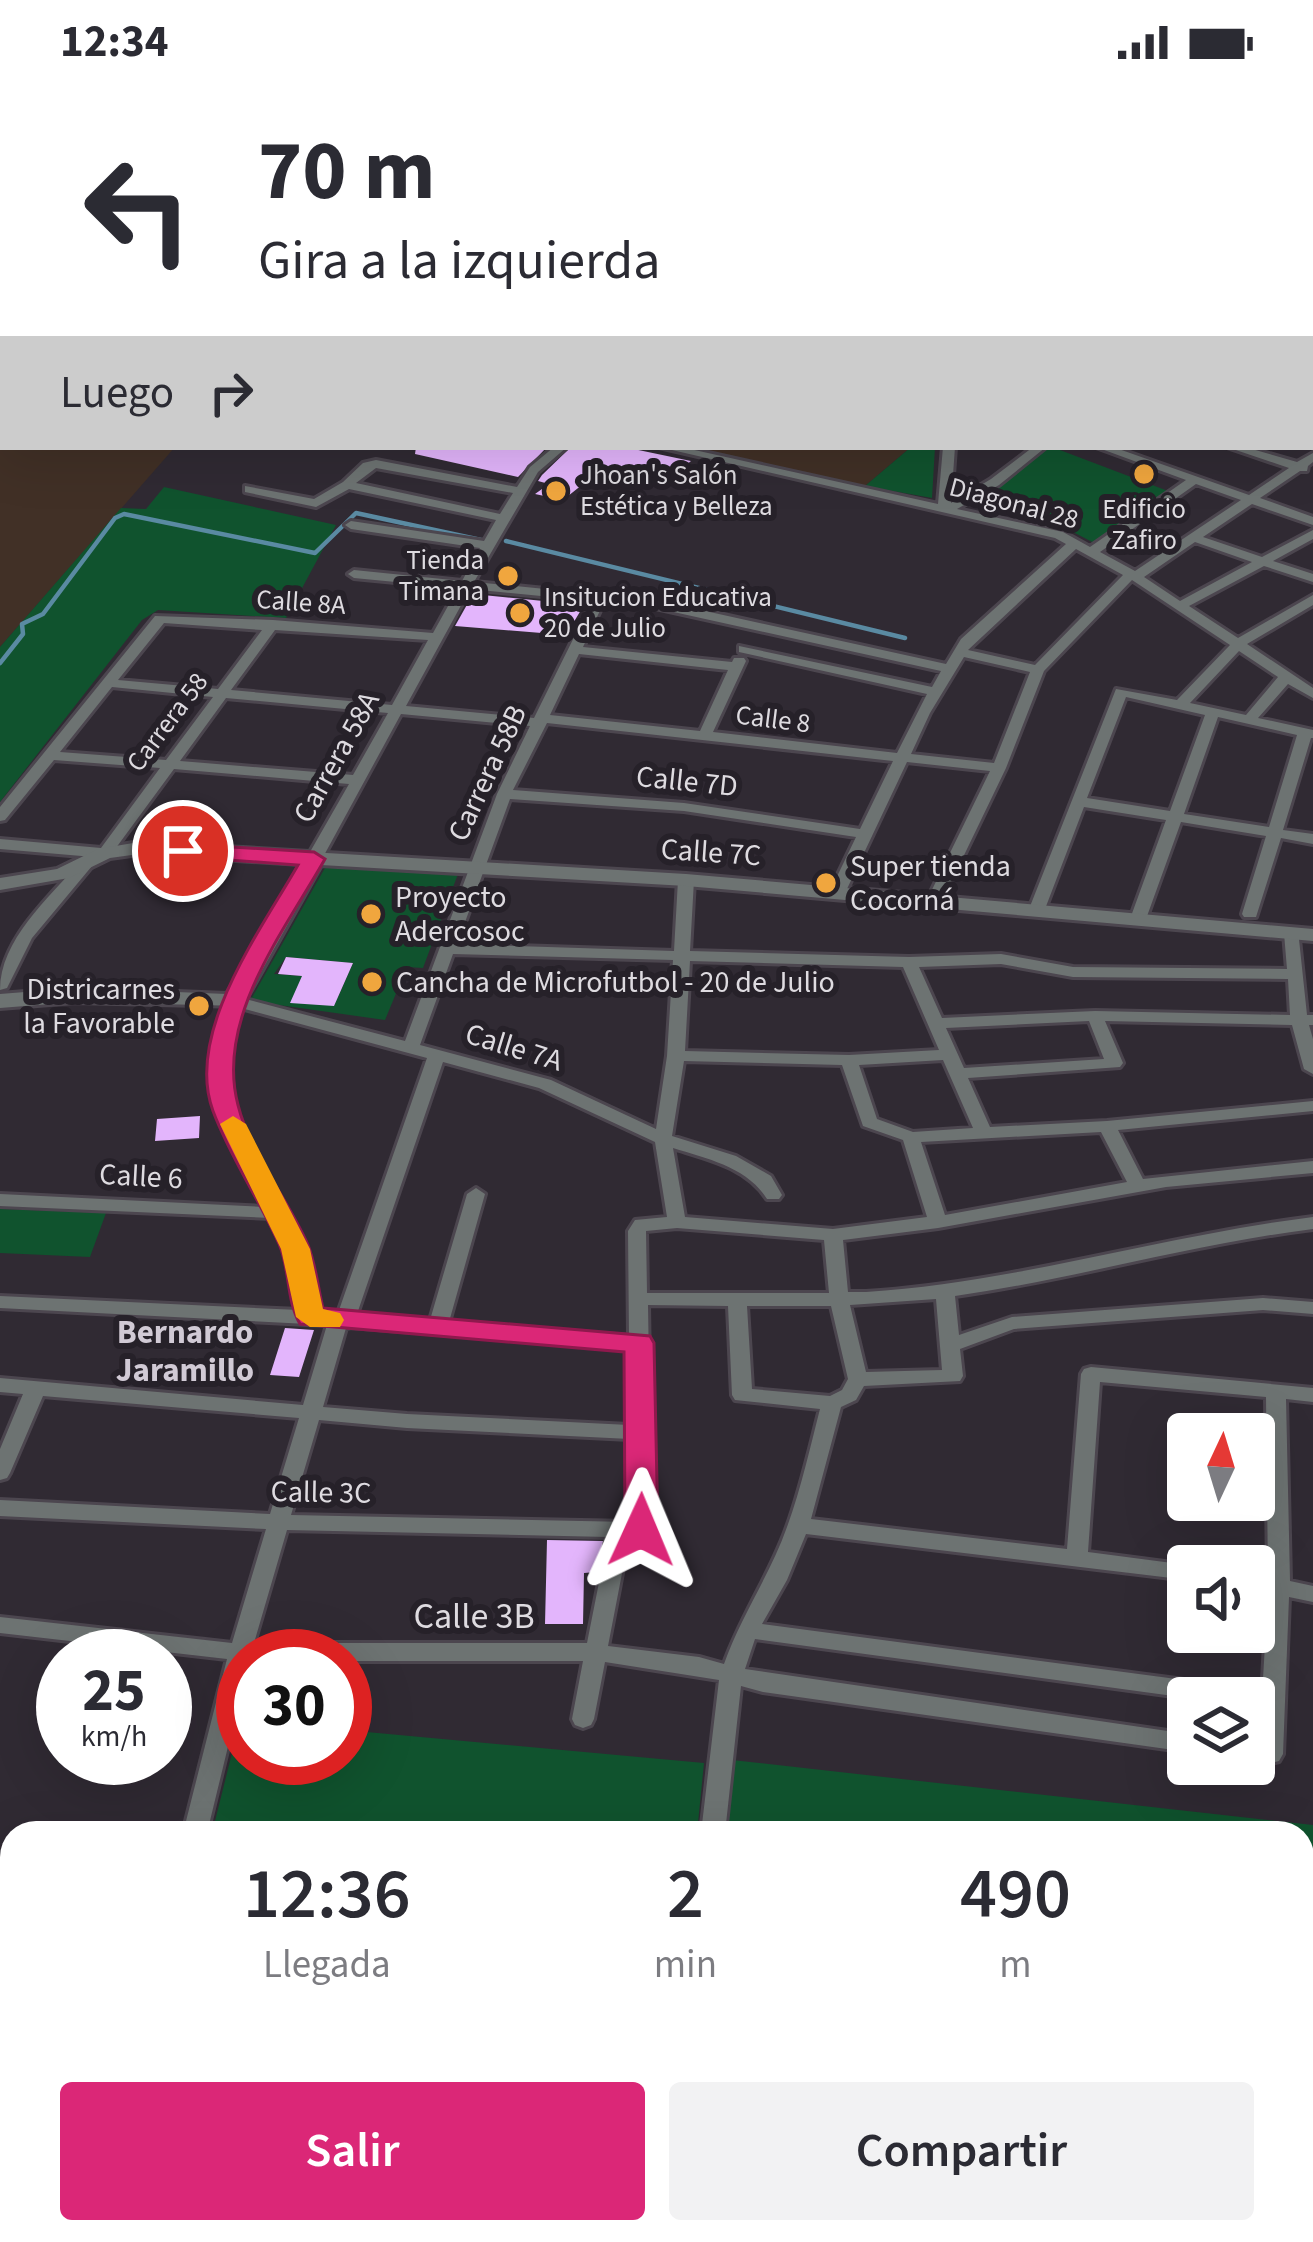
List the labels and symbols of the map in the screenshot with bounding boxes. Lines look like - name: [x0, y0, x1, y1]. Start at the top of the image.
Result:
- place label: Jhoan's Salón Estética y Belleza: [580, 456, 773, 526]
- marker: Edificio Zafiro: [1131, 461, 1157, 487]
- street label: Diagonal 28: [945, 468, 1083, 539]
- marker: Jhoan's Salón Estética y Belleza: [543, 478, 569, 504]
- place label: Edificio Zafiro: [1102, 490, 1186, 560]
- place label: Tienda Timana: [399, 541, 484, 611]
- marker: Tienda Timana: [495, 563, 521, 589]
- place label: Insitucion Educativa 20 de Julio: [544, 578, 772, 648]
- street label: Calle 8A: [255, 580, 347, 625]
- marker: Insitucion Educativa 20 de Julio: [507, 600, 533, 626]
- street label: Carrera 58: [117, 664, 218, 780]
- street label: Carrera 58A: [283, 683, 391, 831]
- street label: Calle 8: [733, 696, 813, 743]
- street label: Carrera 58B: [437, 698, 538, 848]
- street label: Calle 7D: [634, 755, 740, 808]
- pin: [132, 800, 234, 902]
- street label: Calle 7C: [659, 828, 763, 877]
- place label: Super tienda Cocorná: [850, 845, 1011, 922]
- marker: Super tienda Cocorná: [813, 870, 839, 896]
- place label: Proyecto Adercosoc: [395, 876, 525, 953]
- marker: Proyecto Adercosoc: [358, 901, 384, 927]
- place label: Cancha de Microfutbol - 20 de Julio: [396, 961, 835, 1004]
- place label: Districarnes la Favorable: [23, 968, 175, 1045]
- marker: Cancha de Microfutbol - 20 de Julio: [359, 969, 385, 995]
- marker: Districarnes la Favorable: [186, 993, 212, 1019]
- street label: Calle 7A: [460, 1012, 568, 1083]
- street label: Calle 6: [98, 1153, 184, 1200]
- district label: Bernardo Jaramillo: [116, 1309, 254, 1394]
- north arrow: [1167, 1413, 1275, 1521]
- position arrow: [578, 1467, 704, 1593]
- street label: Calle 3C: [270, 1470, 372, 1515]
- street label: Calle 3B: [413, 1591, 535, 1642]
- speed limit sign: 30: [216, 1629, 372, 1785]

